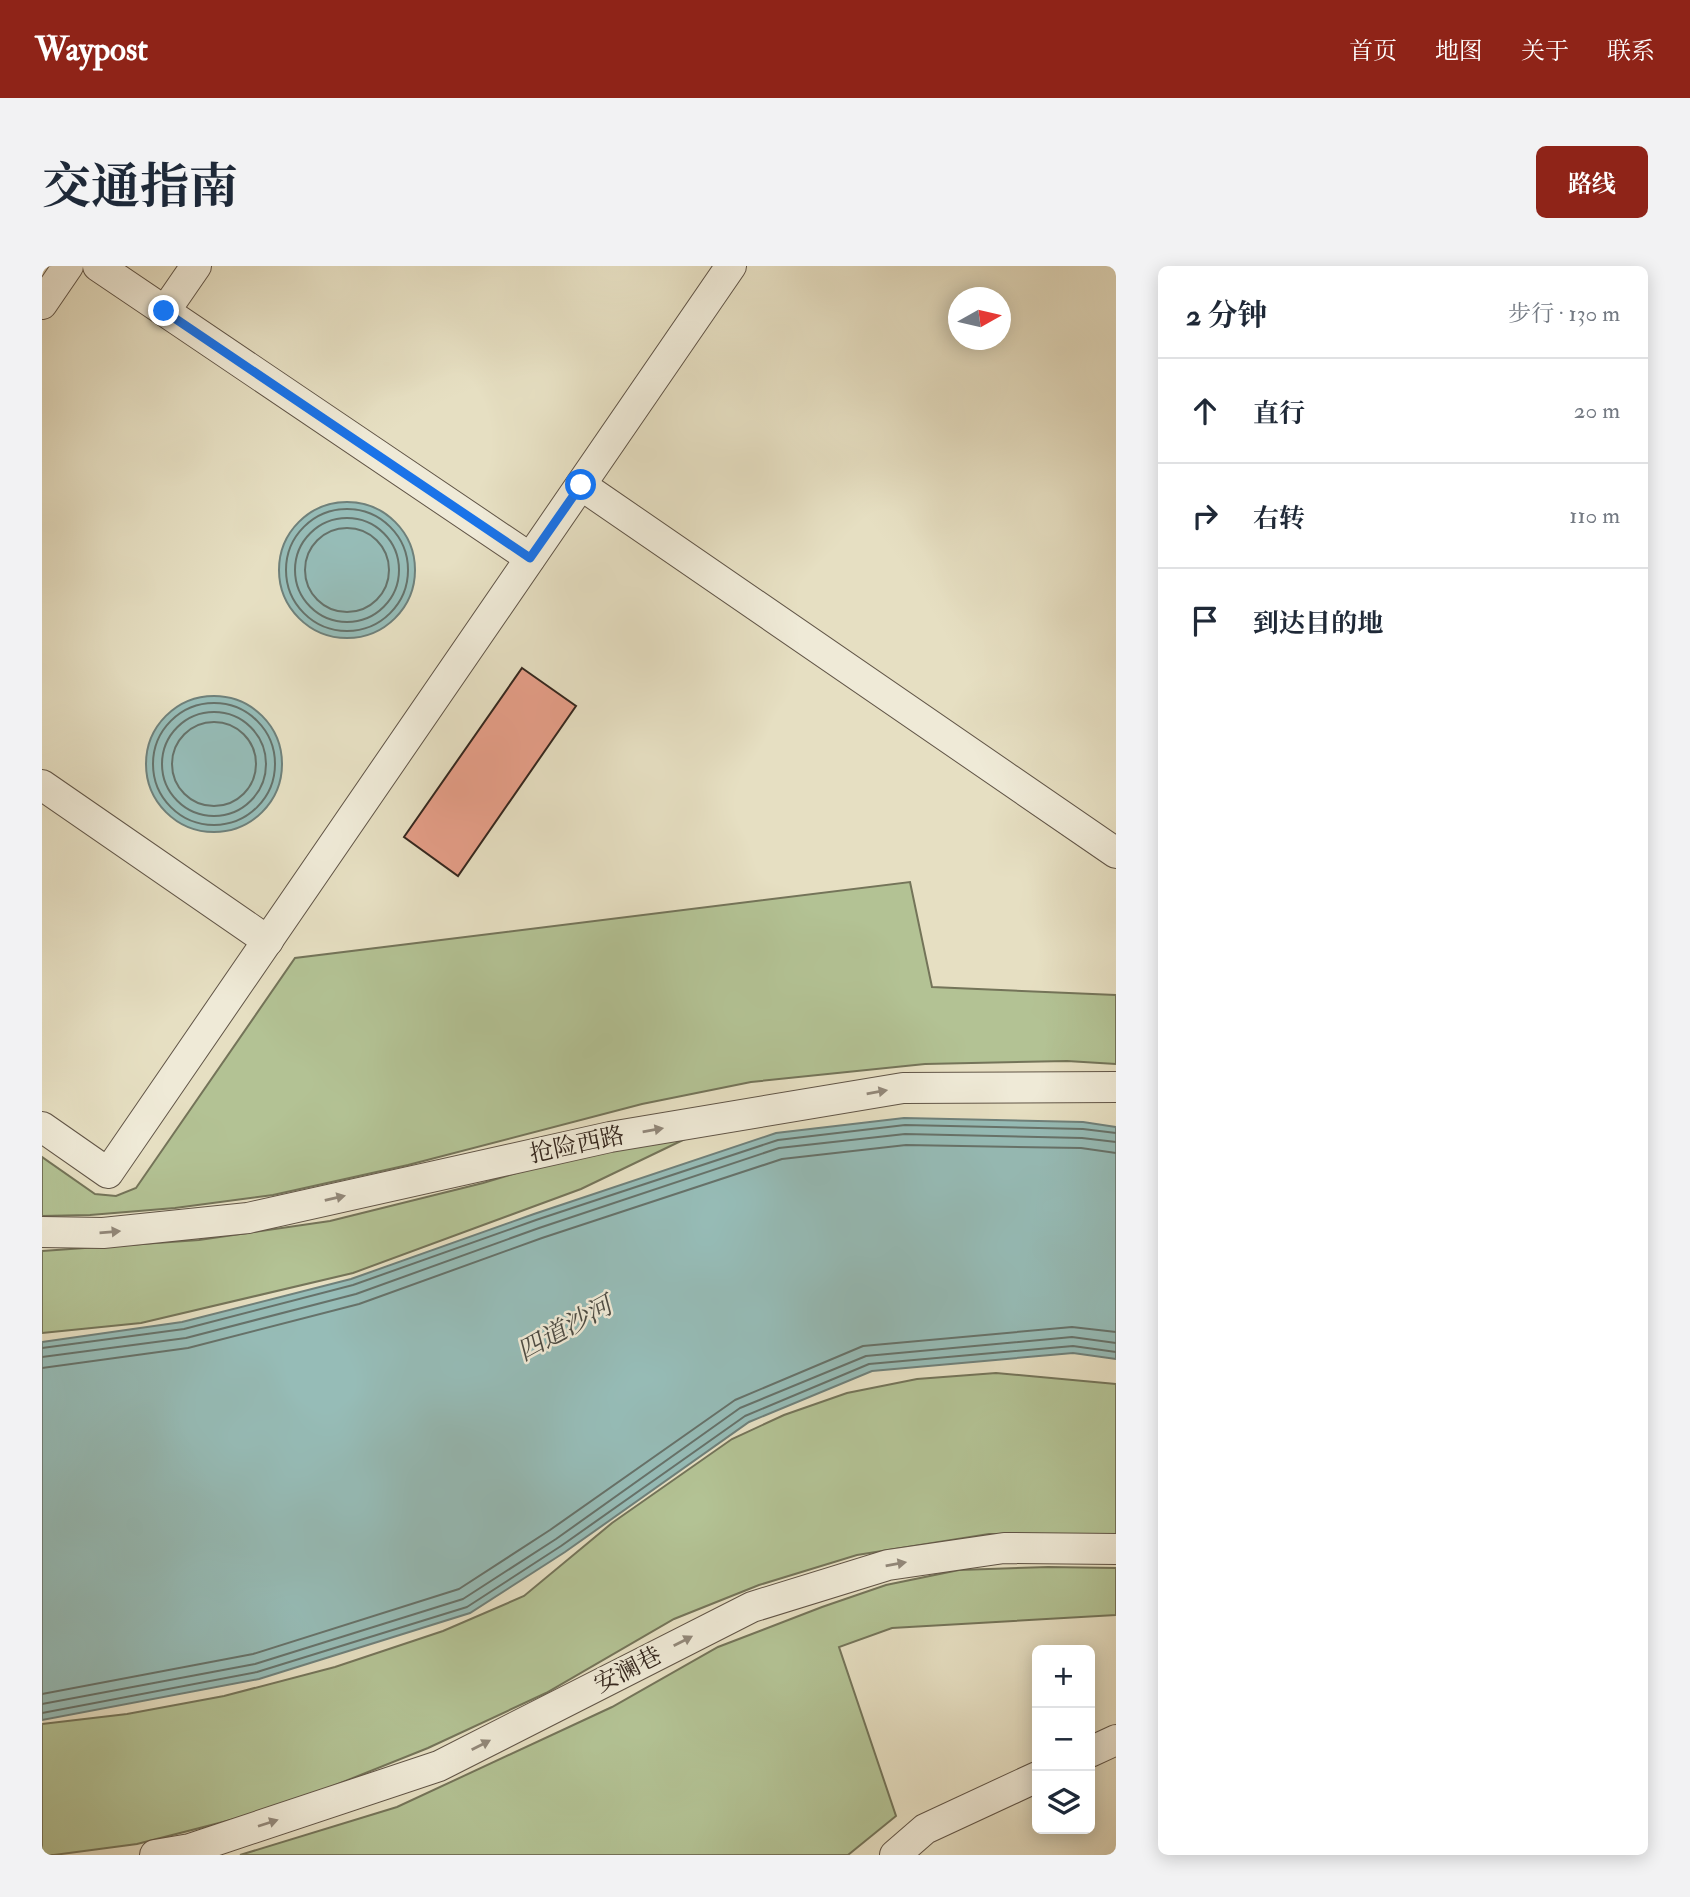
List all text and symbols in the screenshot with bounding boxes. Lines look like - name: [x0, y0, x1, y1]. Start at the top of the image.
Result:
- text: Waypost: [35, 29, 148, 70]
- text: 首页: [1349, 36, 1397, 67]
- text: 地图: [1435, 36, 1483, 67]
- text: 关于: [1521, 36, 1569, 67]
- text: 联系: [1607, 36, 1655, 67]
- button: 路线: [1536, 146, 1648, 218]
- text: 交通指南: [42, 157, 238, 218]
- north arrow: [948, 287, 1011, 350]
- route end: [148, 295, 179, 326]
- text: 2 分钟: [1186, 297, 1268, 334]
- text: 步行 · 130 m: [1508, 299, 1620, 328]
- icon: ahead: [1186, 392, 1224, 430]
- text: 20 m: [1574, 396, 1620, 425]
- text: 直行: [1253, 398, 1305, 430]
- route start: [565, 469, 596, 500]
- icon: right: [1186, 497, 1224, 535]
- text: 110 m: [1569, 501, 1620, 530]
- text: 右转: [1253, 503, 1305, 535]
- icon: arrive: [1186, 602, 1224, 640]
- text: 到达目的地: [1253, 608, 1383, 640]
- one-way arrow: [866, 1086, 888, 1097]
- street label: 抢险西路: [527, 1120, 627, 1170]
- one-way arrow: [642, 1124, 664, 1135]
- one-way arrow: [324, 1193, 346, 1204]
- one-way arrow: [99, 1226, 121, 1237]
- water label: 四道沙河: [512, 1288, 622, 1368]
- one-way arrow: [885, 1558, 907, 1569]
- one-way arrow: [673, 1636, 693, 1647]
- street label: 安澜巷: [589, 1640, 667, 1700]
- map controls: [1032, 1645, 1095, 1834]
- button: +: [1032, 1645, 1095, 1708]
- button: −: [1032, 1708, 1095, 1771]
- one-way arrow: [471, 1739, 491, 1750]
- button: layers: [1032, 1771, 1095, 1834]
- one-way arrow: [257, 1817, 278, 1828]

